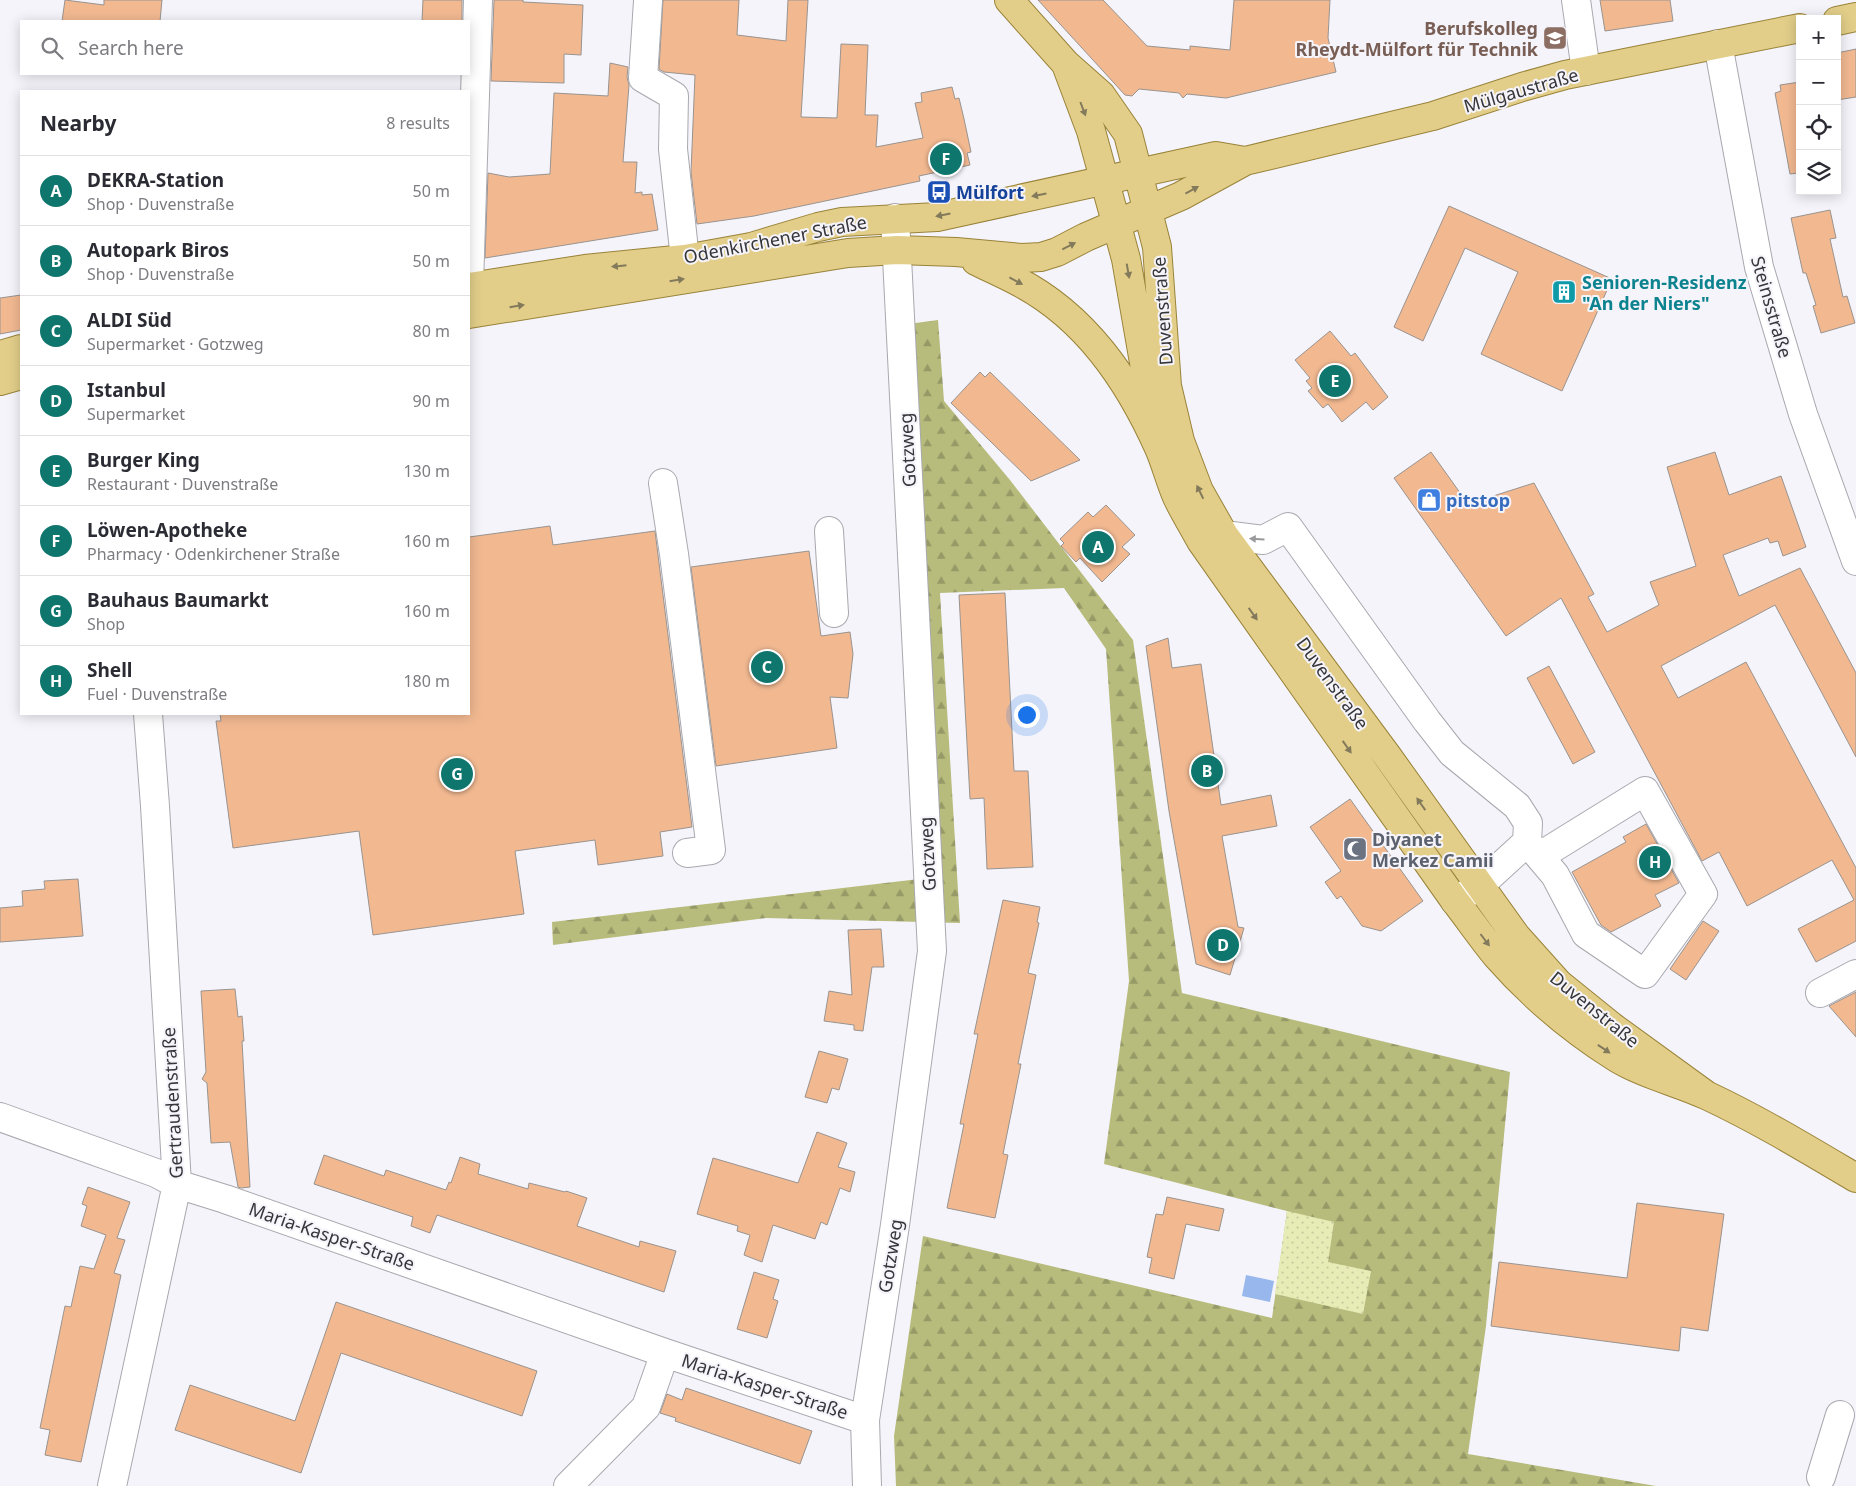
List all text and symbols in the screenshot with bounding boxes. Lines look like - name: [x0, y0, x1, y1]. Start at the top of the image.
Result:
- map controls: [1796, 15, 1841, 195]
- button: +: [1796, 15, 1841, 60]
- place label: Berufskolleg Rheydt-Mülfort für Technik: [1296, 16, 1539, 61]
- search box: [20, 20, 470, 75]
- school or university icon: Berufskolleg Rheydt-Mülfort für Technik: [1542, 25, 1568, 51]
- icon: search: [38, 34, 66, 62]
- text: Search here: [78, 35, 184, 61]
- button: −: [1796, 60, 1841, 105]
- street label: Mülgaustraße: [1461, 62, 1581, 118]
- one-way arrow: [1079, 102, 1087, 117]
- button: locate: [1796, 105, 1841, 150]
- text: Nearby: [40, 109, 116, 137]
- text: 8 results: [386, 112, 450, 134]
- pin: F: [930, 140, 962, 178]
- button: layers: [1796, 150, 1841, 195]
- text: DEKRA-Station: [87, 167, 224, 193]
- bus stop icon: Mülfort: [926, 179, 952, 205]
- text: A: [50, 180, 62, 202]
- text: 50 m: [413, 180, 450, 202]
- place label: Mülfort: [956, 180, 1024, 204]
- one-way arrow: [1185, 186, 1200, 194]
- one-way arrow: [1032, 191, 1047, 199]
- text: Shop · Duvenstraße: [87, 193, 234, 215]
- street label: Odenkirchener Straße: [681, 209, 869, 269]
- one-way arrow: [935, 211, 951, 219]
- text: Autopark Biros: [87, 237, 229, 263]
- one-way arrow: [1062, 242, 1076, 250]
- text: B: [51, 250, 61, 272]
- text: 50 m: [413, 250, 450, 272]
- street label: Steinsstraße: [1746, 253, 1798, 361]
- street label: Duvenstraße: [1146, 256, 1178, 366]
- one-way arrow: [611, 262, 627, 270]
- text: Shop · Duvenstraße: [87, 263, 234, 285]
- one-way arrow: [1125, 264, 1133, 280]
- place label: Senioren-Residenz "An der Niers": [1582, 270, 1747, 315]
- one-way arrow: [670, 276, 686, 284]
- one-way arrow: [1009, 277, 1023, 285]
- building icon: Senioren-Residenz "An der Niers": [1551, 279, 1577, 305]
- one-way arrow: [509, 302, 525, 310]
- text: ALDI Süd: [87, 307, 172, 333]
- text: C: [51, 320, 61, 342]
- text: 80 m: [413, 320, 450, 342]
- text: Supermarket · Gotzweg: [87, 333, 264, 355]
- pin: E: [1319, 362, 1351, 400]
- text: Istanbul: [87, 377, 166, 403]
- text: D: [50, 390, 62, 412]
- text: 90 m: [413, 390, 450, 412]
- text: Supermarket: [87, 403, 185, 425]
- street label: Gotzweg: [893, 412, 921, 488]
- text: Burger King: [87, 447, 200, 473]
- text: E: [52, 460, 60, 482]
- text: 130 m: [403, 460, 450, 482]
- text: Restaurant · Duvenstraße: [87, 473, 278, 495]
- one-way arrow: [1196, 485, 1204, 499]
- shop icon: pitstop: [1416, 487, 1442, 513]
- place label: pitstop: [1446, 488, 1510, 512]
- text: Löwen-Apotheke: [87, 517, 247, 543]
- pin: A: [1082, 528, 1114, 566]
- text: F: [52, 530, 60, 552]
- text: 160 m: [403, 530, 450, 552]
- one-way arrow: [1249, 534, 1265, 542]
- text: Pharmacy · Odenkirchener Straße: [87, 543, 340, 565]
- text: Bauhaus Baumarkt: [87, 587, 269, 613]
- text: G: [50, 600, 62, 622]
- text: 160 m: [403, 600, 450, 622]
- one-way arrow: [1248, 607, 1258, 621]
- text: Shop: [87, 613, 125, 635]
- street label: Duvenstraße: [1291, 632, 1375, 734]
- pin: C: [751, 648, 783, 686]
- text: Shell: [87, 657, 133, 683]
- text: H: [50, 670, 62, 692]
- text: 180 m: [403, 670, 450, 692]
- text: Fuel · Duvenstraße: [87, 683, 227, 705]
- your location: [1014, 702, 1040, 728]
- one-way arrow: [1342, 740, 1352, 754]
- pin: B: [1191, 752, 1223, 790]
- pin: G: [441, 755, 473, 793]
- one-way arrow: [1416, 797, 1426, 811]
- street label: Gotzweg: [913, 816, 941, 892]
- place label: Diyanet Merkez Camii: [1372, 827, 1494, 872]
- mosque icon: Diyanet Merkez Camii: [1342, 836, 1368, 862]
- pin: H: [1639, 843, 1671, 881]
- pin: D: [1207, 926, 1239, 964]
- one-way arrow: [1479, 933, 1490, 946]
- street label: Duvenstraße: [1545, 966, 1645, 1052]
- street label: Gertraudenstraße: [156, 1027, 188, 1179]
- one-way arrow: [1597, 1044, 1611, 1054]
- street label: Maria-Kasper-Straße: [246, 1196, 418, 1276]
- street label: Gotzweg: [872, 1217, 908, 1295]
- street label: Maria-Kasper-Straße: [679, 1348, 851, 1424]

